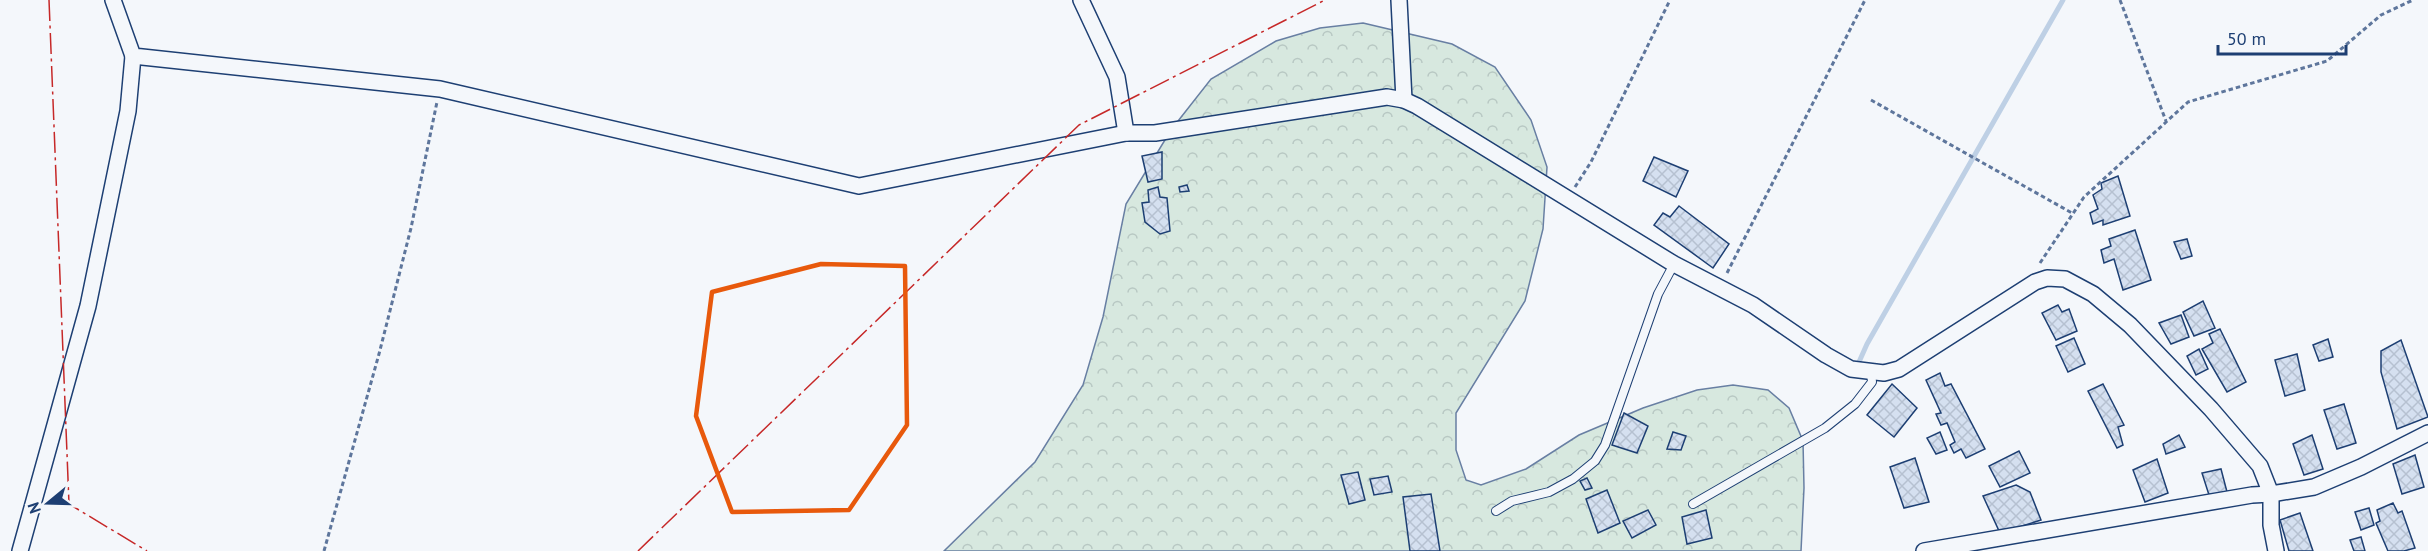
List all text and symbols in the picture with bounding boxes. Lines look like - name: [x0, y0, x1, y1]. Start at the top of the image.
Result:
- scale bar: [2218, 18, 2346, 56]
- text: 50 m: [2227, 27, 2266, 50]
- north arrow: [18, 473, 78, 533]
- text: N: [23, 500, 45, 516]

